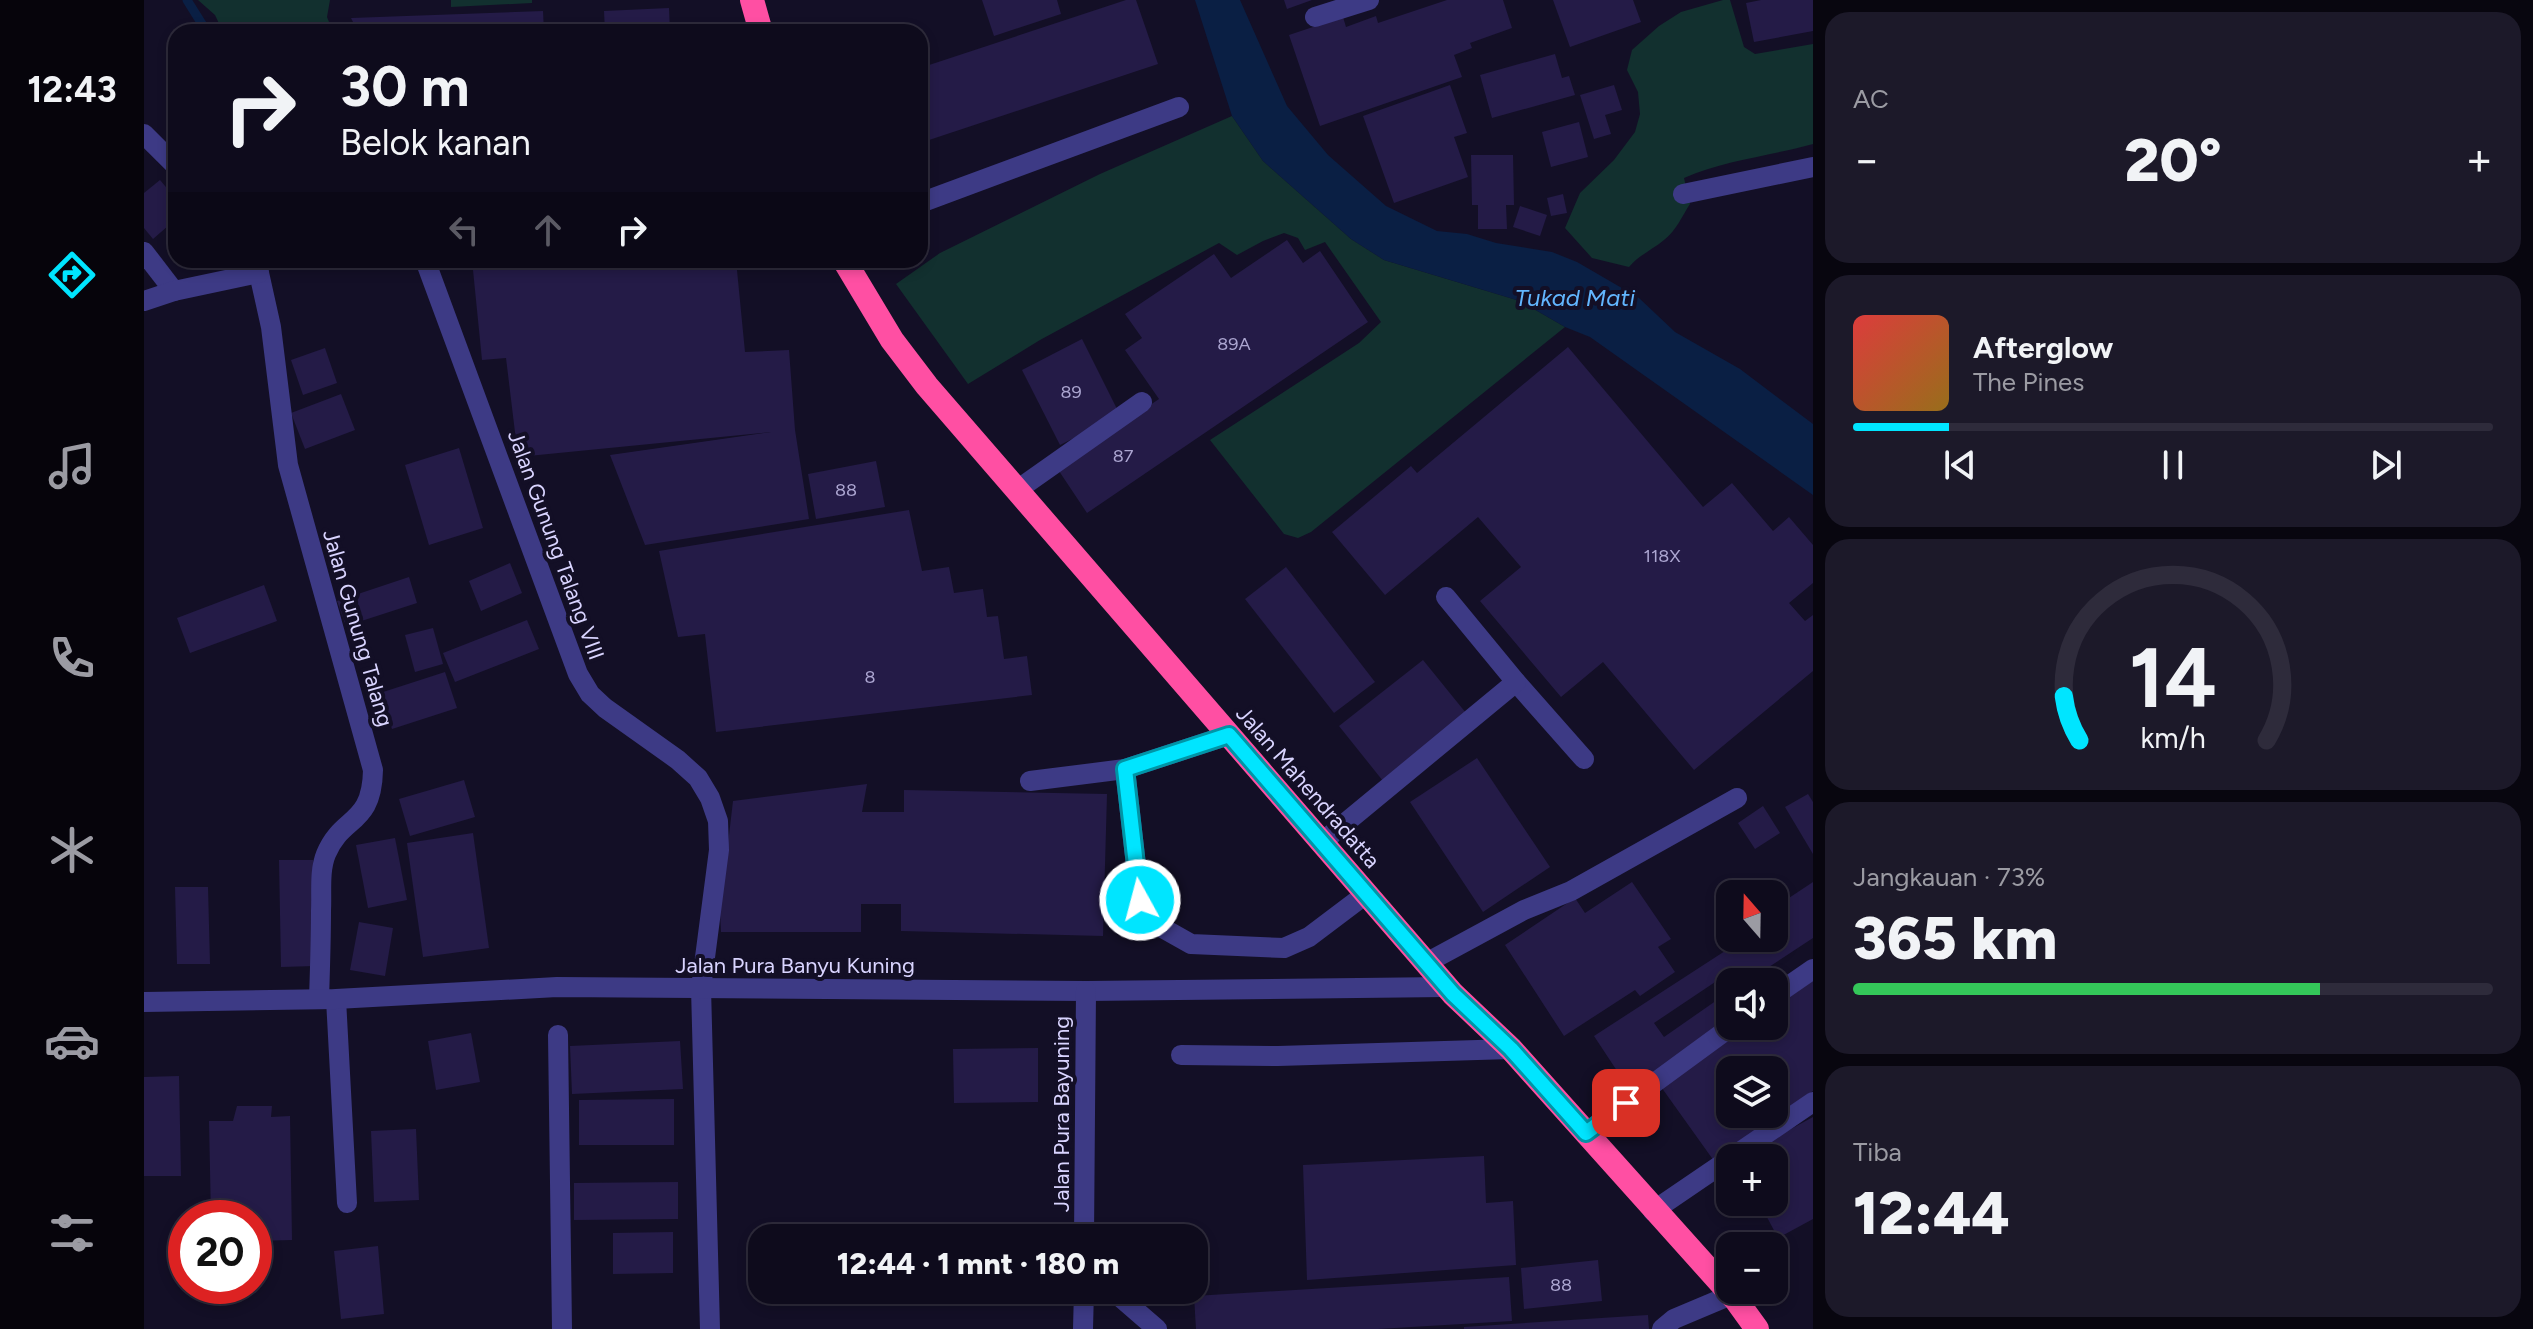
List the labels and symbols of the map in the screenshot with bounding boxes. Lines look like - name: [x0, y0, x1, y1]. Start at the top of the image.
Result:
- water label: Tukad Mati: [1515, 283, 1636, 312]
- house number: 89A: [1217, 333, 1251, 355]
- house number: 89: [1060, 381, 1082, 403]
- street label: Jalan Gunung Talang VIII: [502, 427, 610, 663]
- house number: 87: [1113, 445, 1134, 467]
- house number: 88: [835, 479, 857, 501]
- street label: Jalan Gunung Talang: [317, 526, 399, 730]
- house number: 118X: [1644, 545, 1680, 567]
- house number: 8: [864, 666, 876, 688]
- street label: Jalan Mahendradatta: [1230, 700, 1386, 874]
- position arrow: [1098, 858, 1182, 942]
- north arrow: [1716, 880, 1788, 952]
- street label: Jalan Pura Banyu Kuning: [675, 952, 915, 979]
- street label: Jalan Pura Bayuning: [1048, 1016, 1075, 1212]
- pin: [1592, 1069, 1660, 1137]
- speed limit sign: 20: [168, 1200, 272, 1304]
- house number: 88: [1550, 1274, 1572, 1296]

